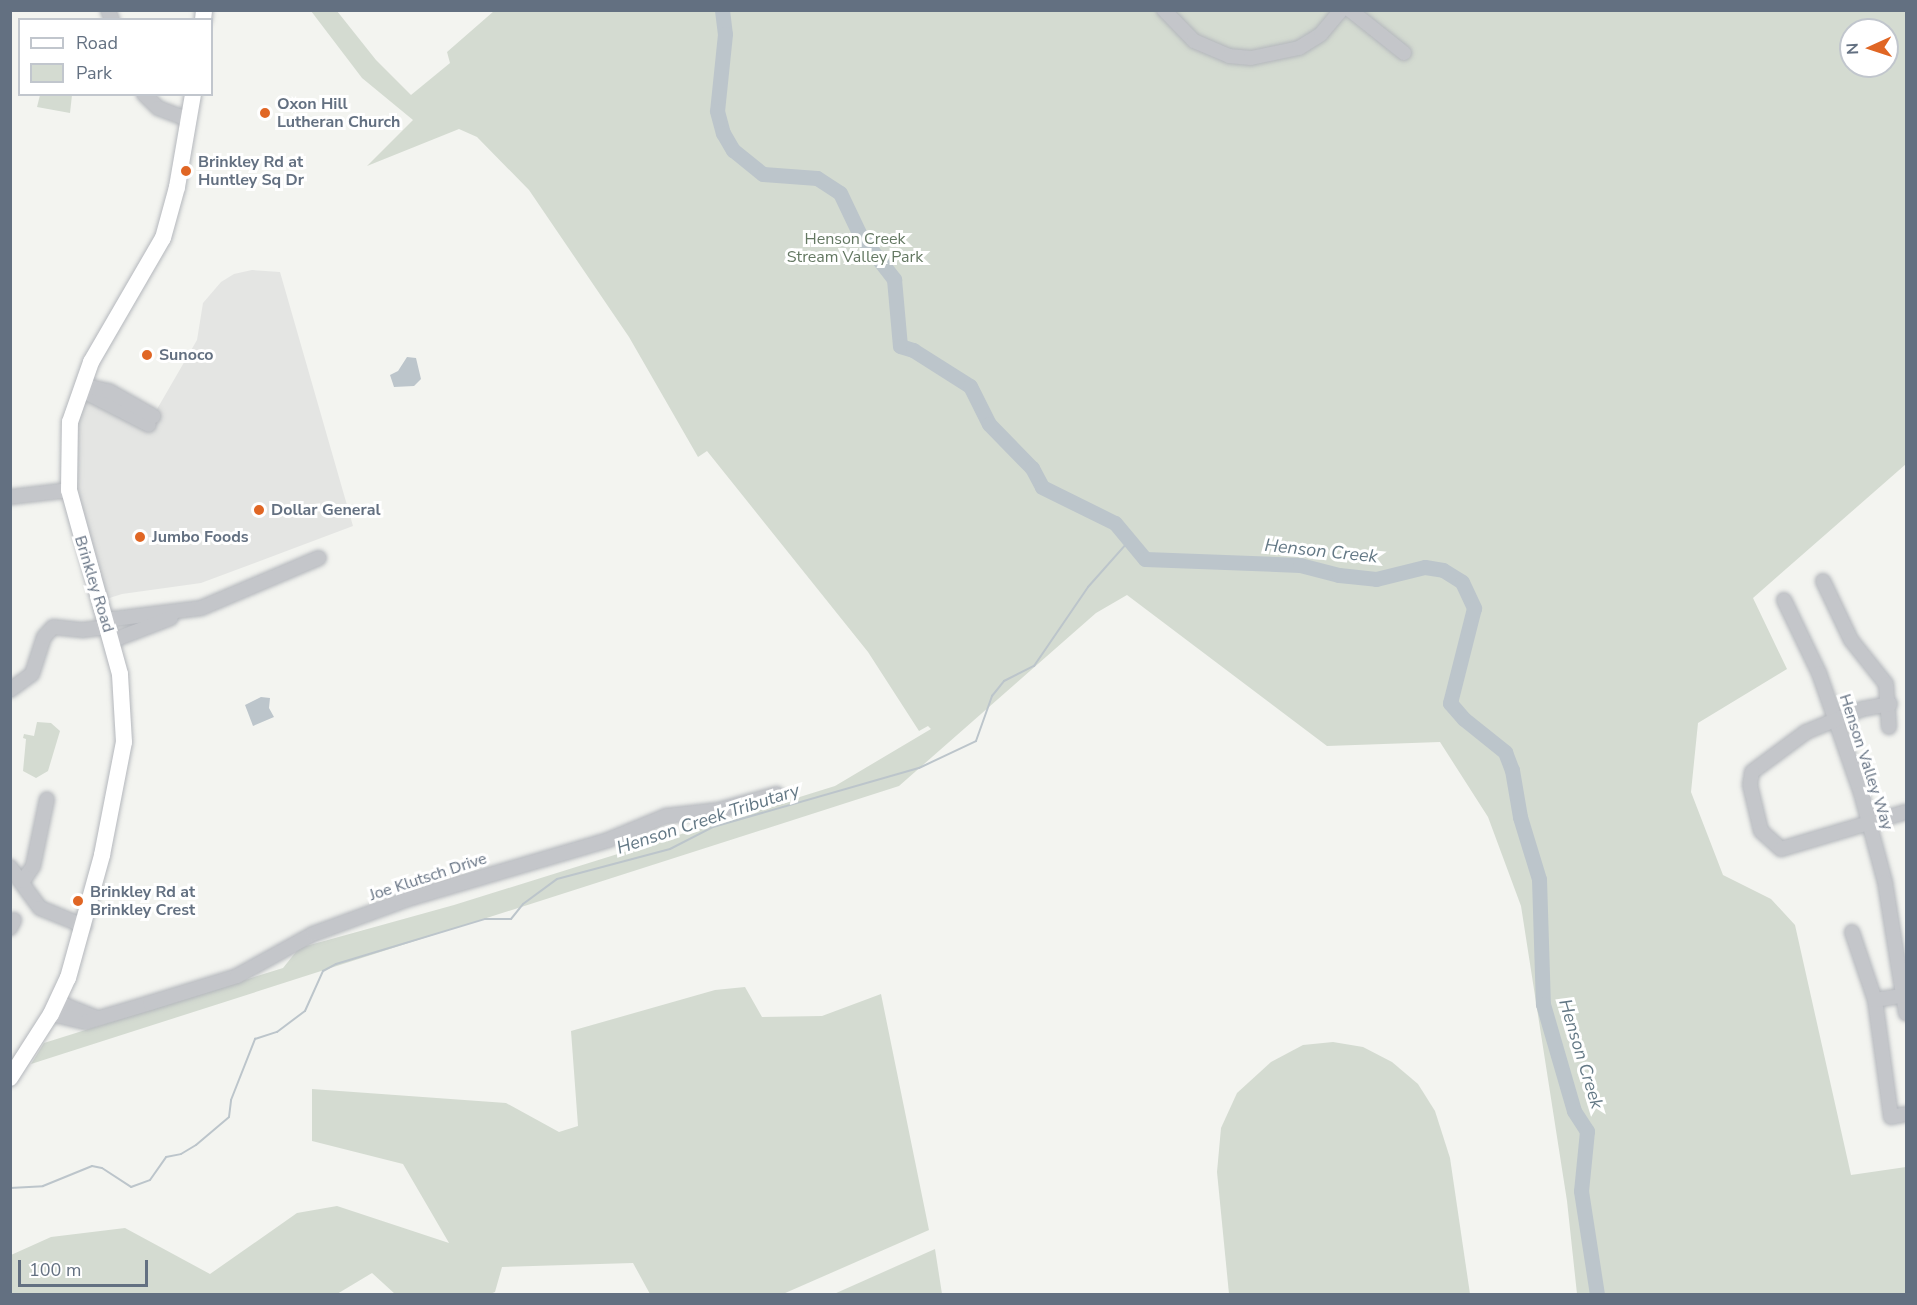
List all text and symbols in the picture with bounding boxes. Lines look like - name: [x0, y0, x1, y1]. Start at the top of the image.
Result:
- legend: [18, 18, 213, 96]
- north arrow: [1839, 18, 1899, 78]
- text: Road: [76, 31, 118, 55]
- text: N: [1842, 42, 1864, 55]
- text: Park: [76, 61, 112, 85]
- place label: Oxon Hill Lutheran Church: [277, 94, 400, 132]
- marker: Oxon Hill Lutheran Church: [258, 106, 272, 120]
- place label: Brinkley Rd at Huntley Sq Dr: [198, 152, 304, 190]
- marker: Brinkley Rd at Huntley Sq Dr: [179, 164, 193, 178]
- park label: Henson Creek Stream Valley Park: [787, 229, 923, 267]
- place label: Sunoco: [159, 345, 214, 365]
- marker: Sunoco: [140, 348, 154, 362]
- place label: Dollar General: [271, 500, 380, 520]
- marker: Dollar General: [252, 503, 266, 517]
- place label: Jumbo Foods: [152, 527, 249, 547]
- marker: Jumbo Foods: [133, 530, 147, 544]
- street label: Brinkley Road: [70, 533, 118, 635]
- water label: Henson Creek: [1263, 534, 1379, 568]
- street label: Henson Valley Way: [1835, 692, 1897, 832]
- water label: Henson Creek Tributary: [614, 779, 802, 859]
- street label: Joe Klutsch Drive: [367, 849, 489, 905]
- place label: Brinkley Rd at Brinkley Crest: [90, 882, 195, 920]
- marker: Brinkley Rd at Brinkley Crest: [71, 894, 85, 908]
- water label: Henson Creek: [1554, 997, 1608, 1111]
- scale bar: [21, 1248, 152, 1286]
- text: 100 m: [29, 1258, 81, 1282]

